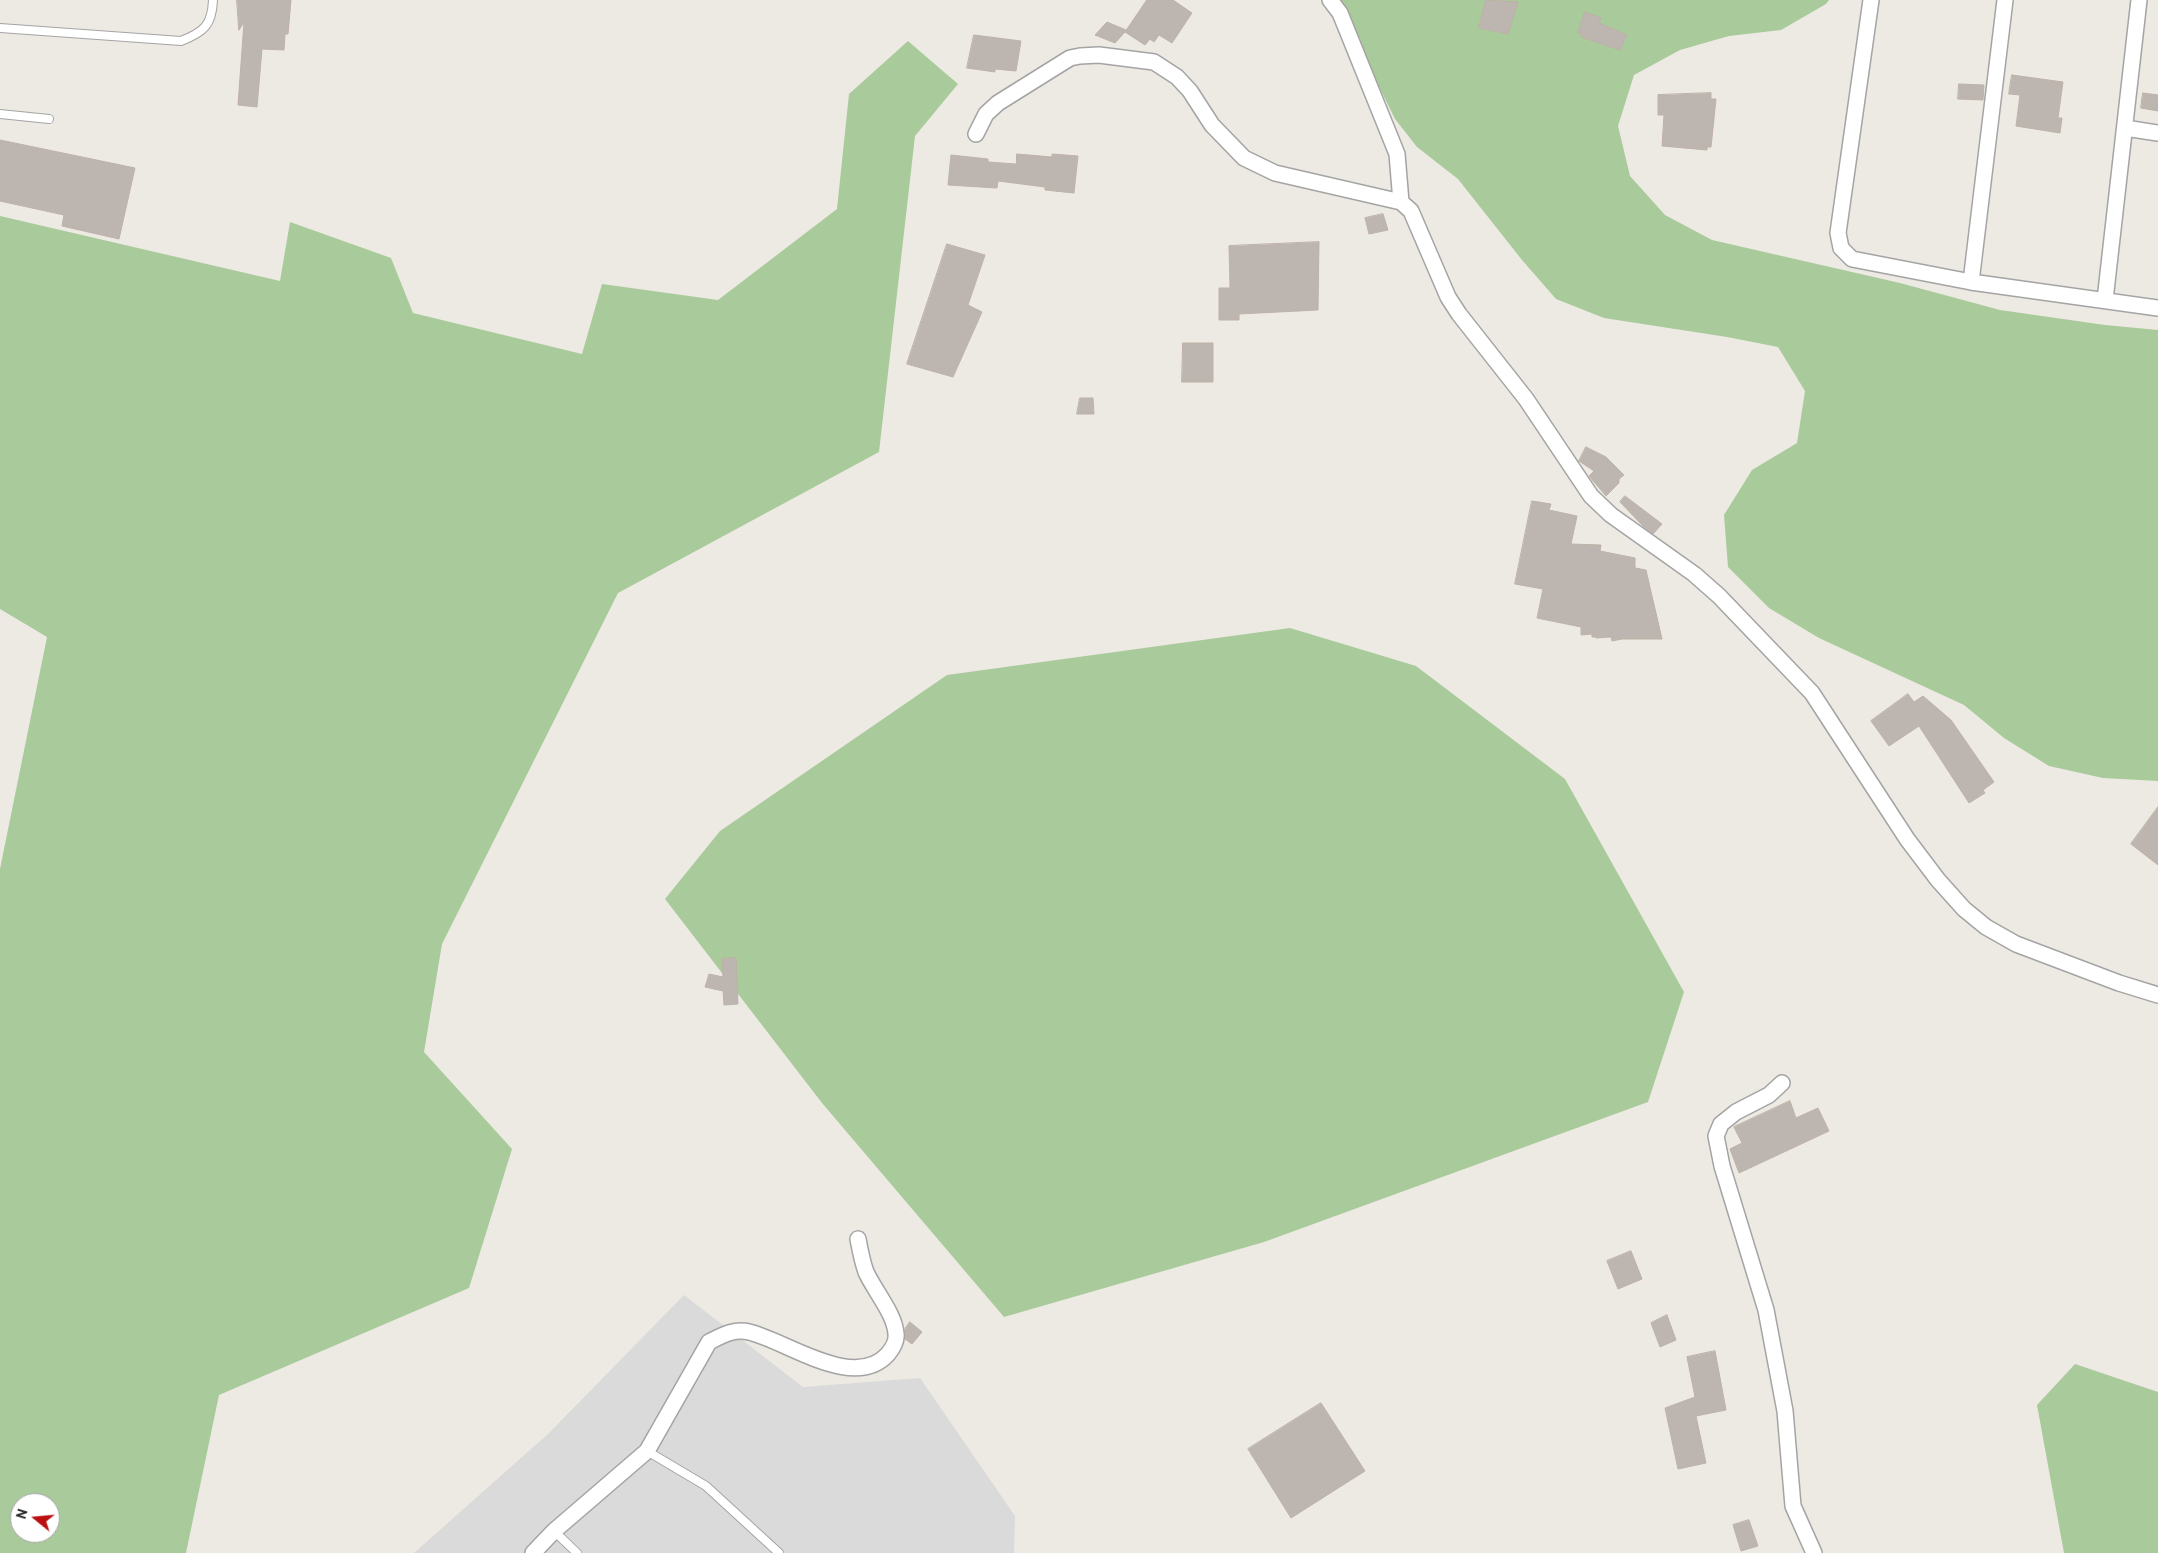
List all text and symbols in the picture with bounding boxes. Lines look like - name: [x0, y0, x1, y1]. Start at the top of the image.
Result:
- north arrow: [10, 1493, 60, 1543]
- text: N: [12, 1507, 32, 1521]

